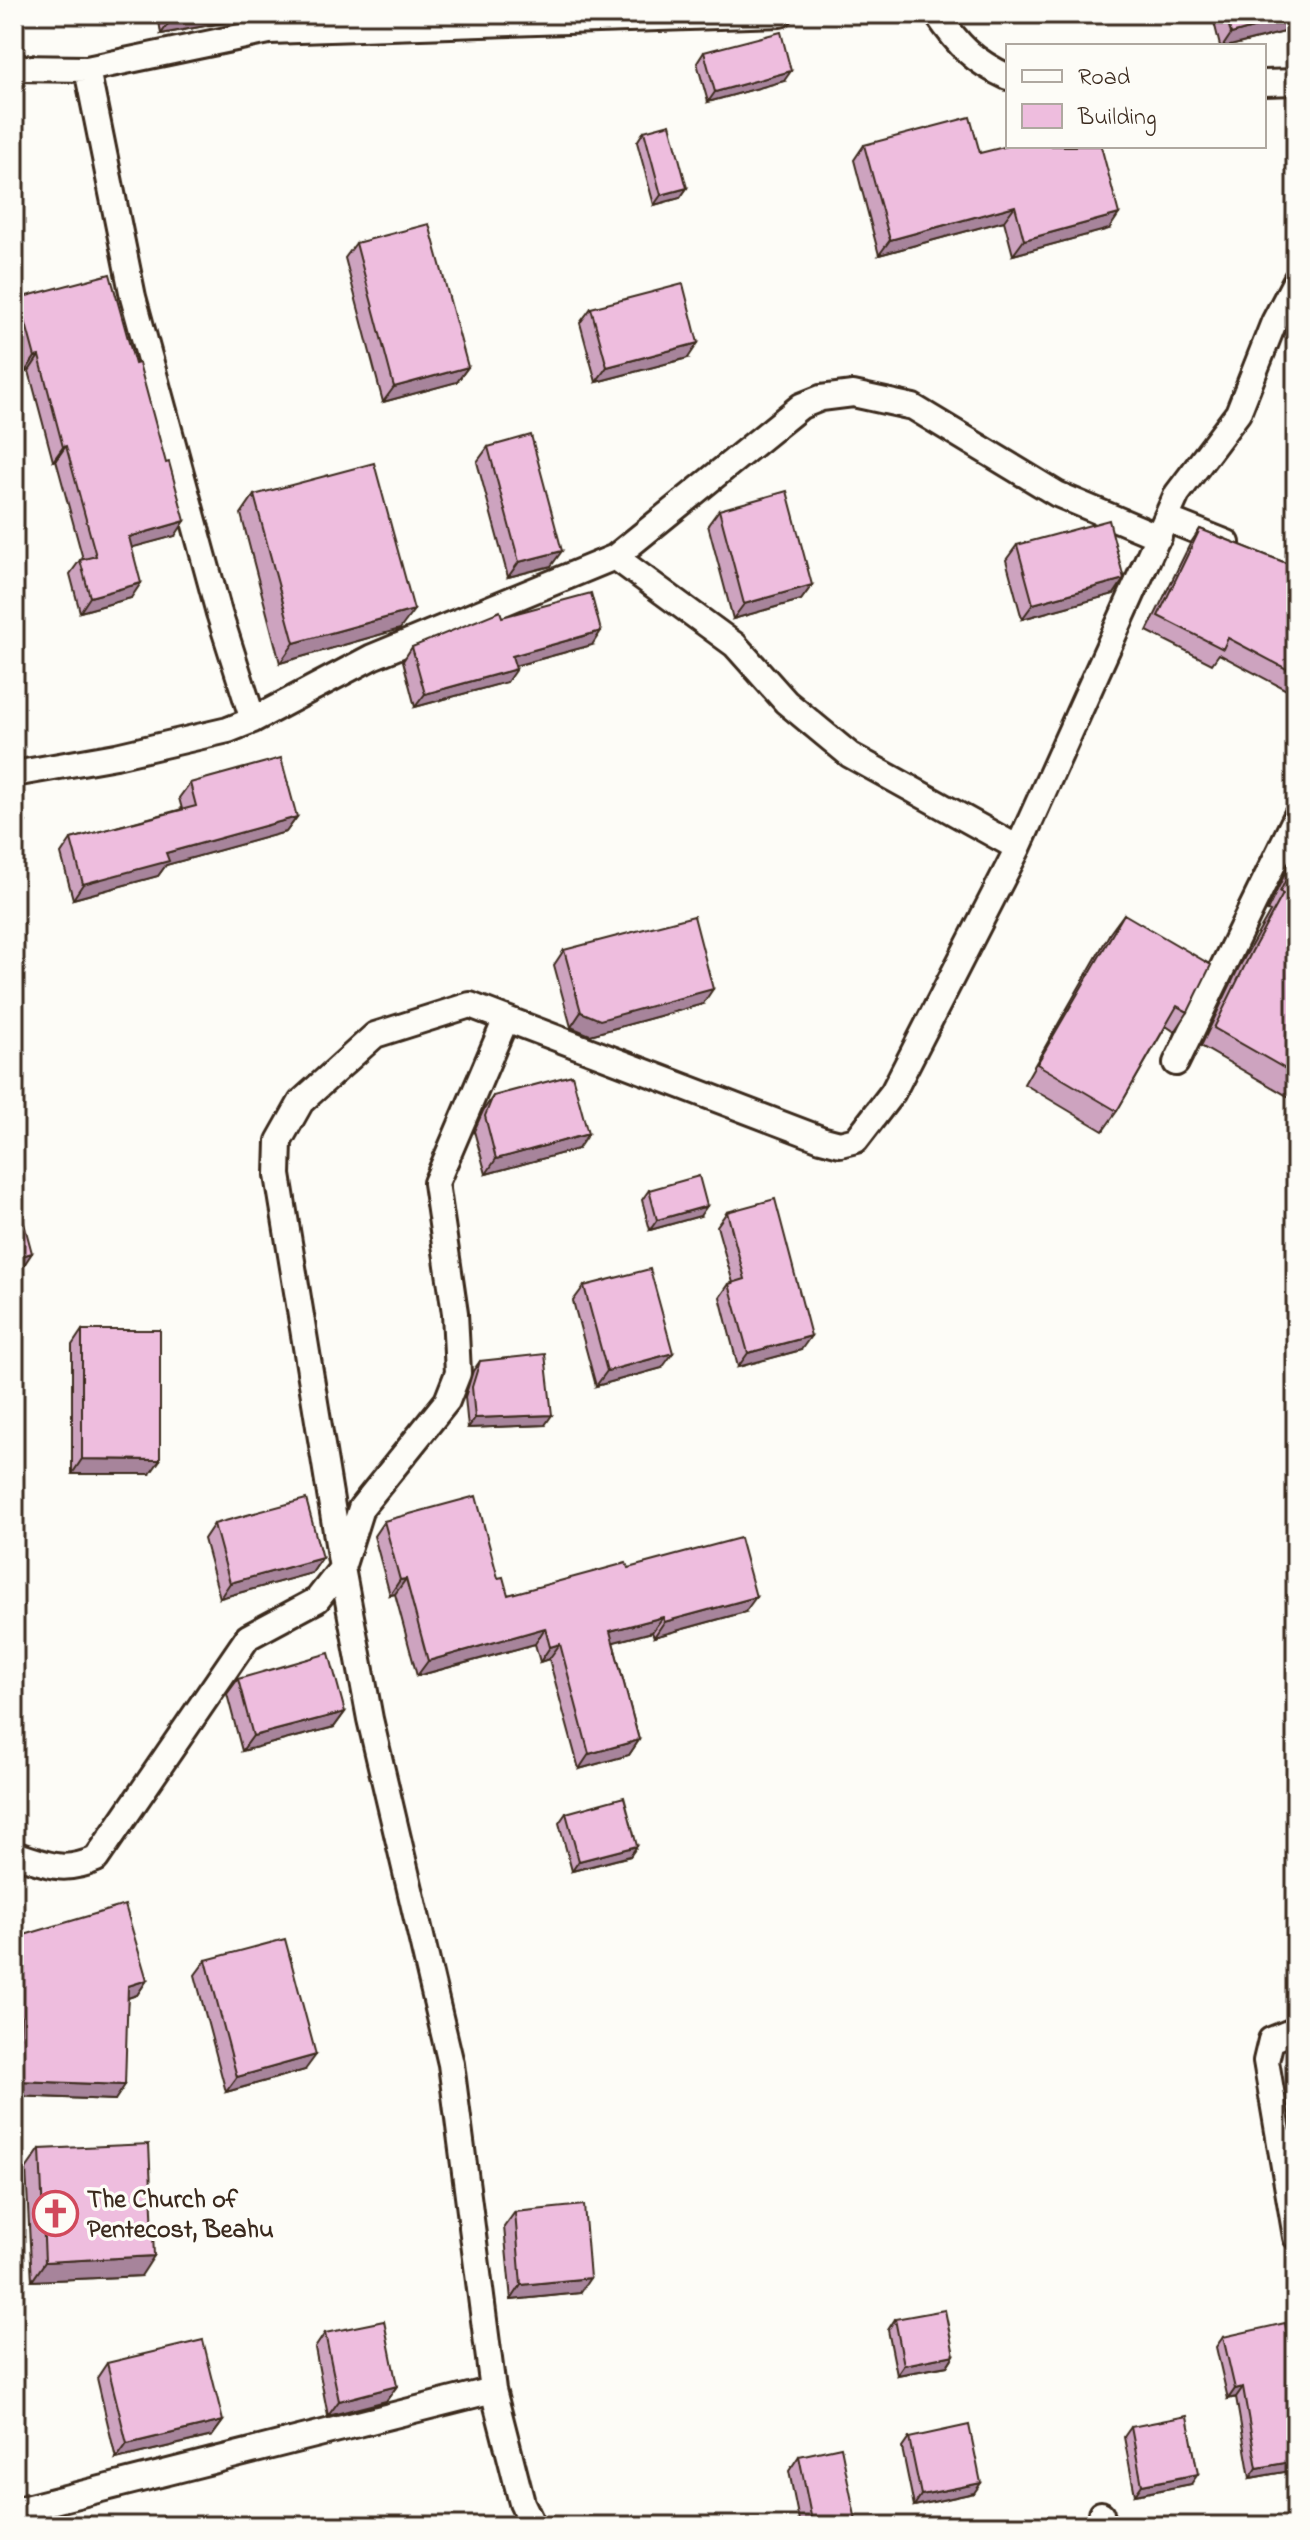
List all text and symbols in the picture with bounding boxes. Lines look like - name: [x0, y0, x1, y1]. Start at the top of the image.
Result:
- legend: [1006, 44, 1266, 148]
- text: Road: [1078, 61, 1131, 96]
- text: Building: [1077, 101, 1157, 136]
- place label: The Church of Pentecost, Beahu: [87, 2182, 274, 2250]
- church icon: The Church of Pentecost, Beahu: [32, 2189, 80, 2237]

